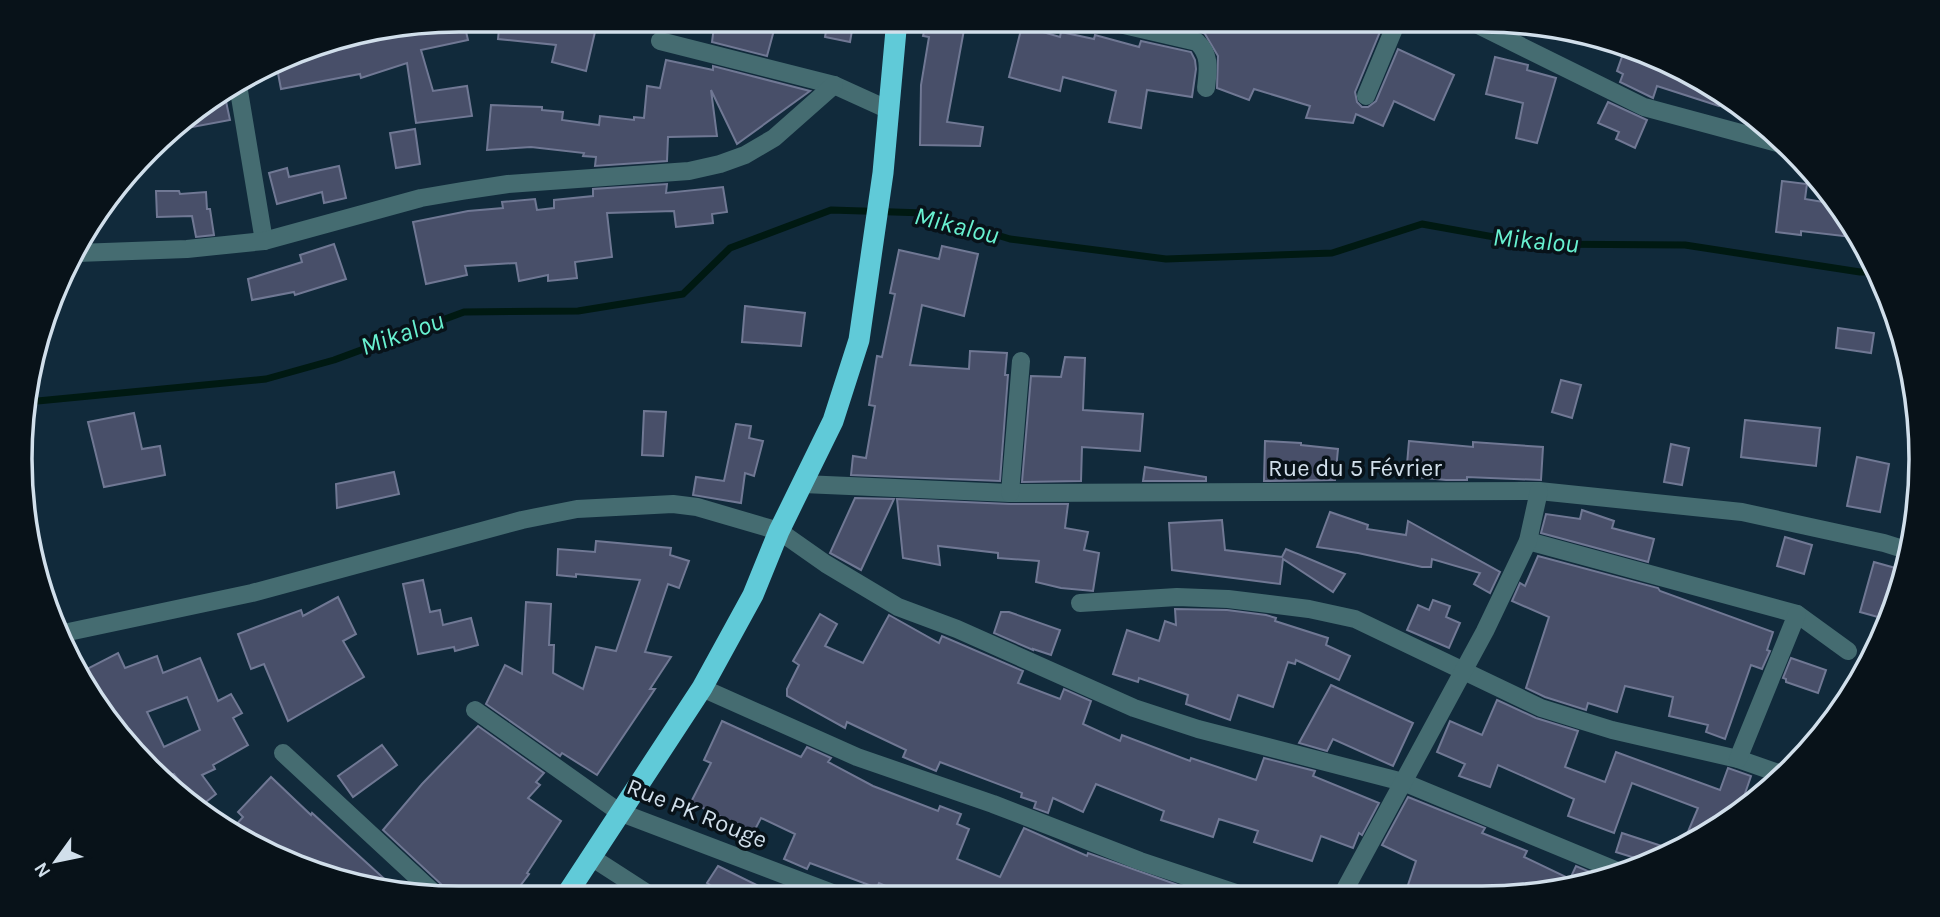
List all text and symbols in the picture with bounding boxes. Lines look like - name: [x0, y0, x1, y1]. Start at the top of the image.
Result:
- water label: Mikalou: [911, 200, 1003, 251]
- water label: Mikalou: [1491, 221, 1580, 260]
- water label: Mikalou: [356, 305, 448, 362]
- street label: Rue du 5 Février: [1268, 454, 1442, 482]
- street label: Rue PK Rouge: [623, 772, 771, 854]
- north arrow: [21, 826, 91, 896]
- text: N: [30, 858, 56, 881]

